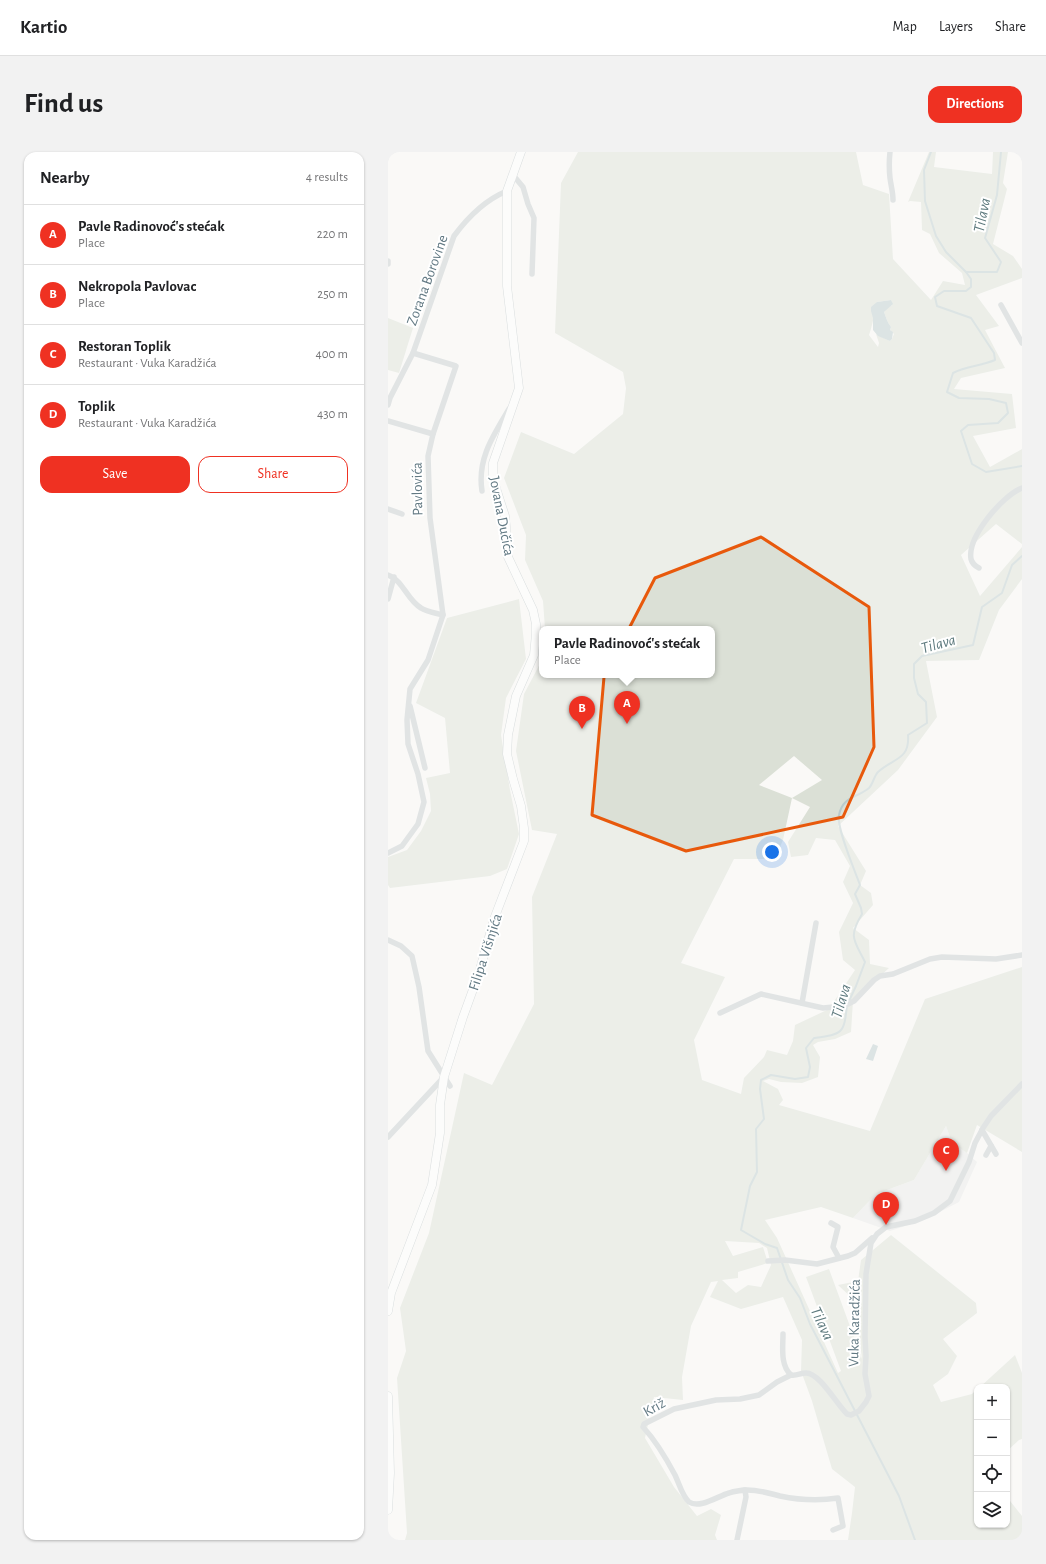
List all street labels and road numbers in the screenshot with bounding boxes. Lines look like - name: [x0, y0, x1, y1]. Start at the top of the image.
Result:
- street label: Zorana Borovine: [404, 233, 451, 327]
- street label: Pavlovića: [410, 462, 425, 516]
- street label: Jovana Dučića: [486, 475, 517, 557]
- street label: Filipa Višnjića: [466, 912, 505, 993]
- street label: Vuka Karadžića: [846, 1279, 863, 1367]
- street label: Križ: [641, 1395, 668, 1420]

